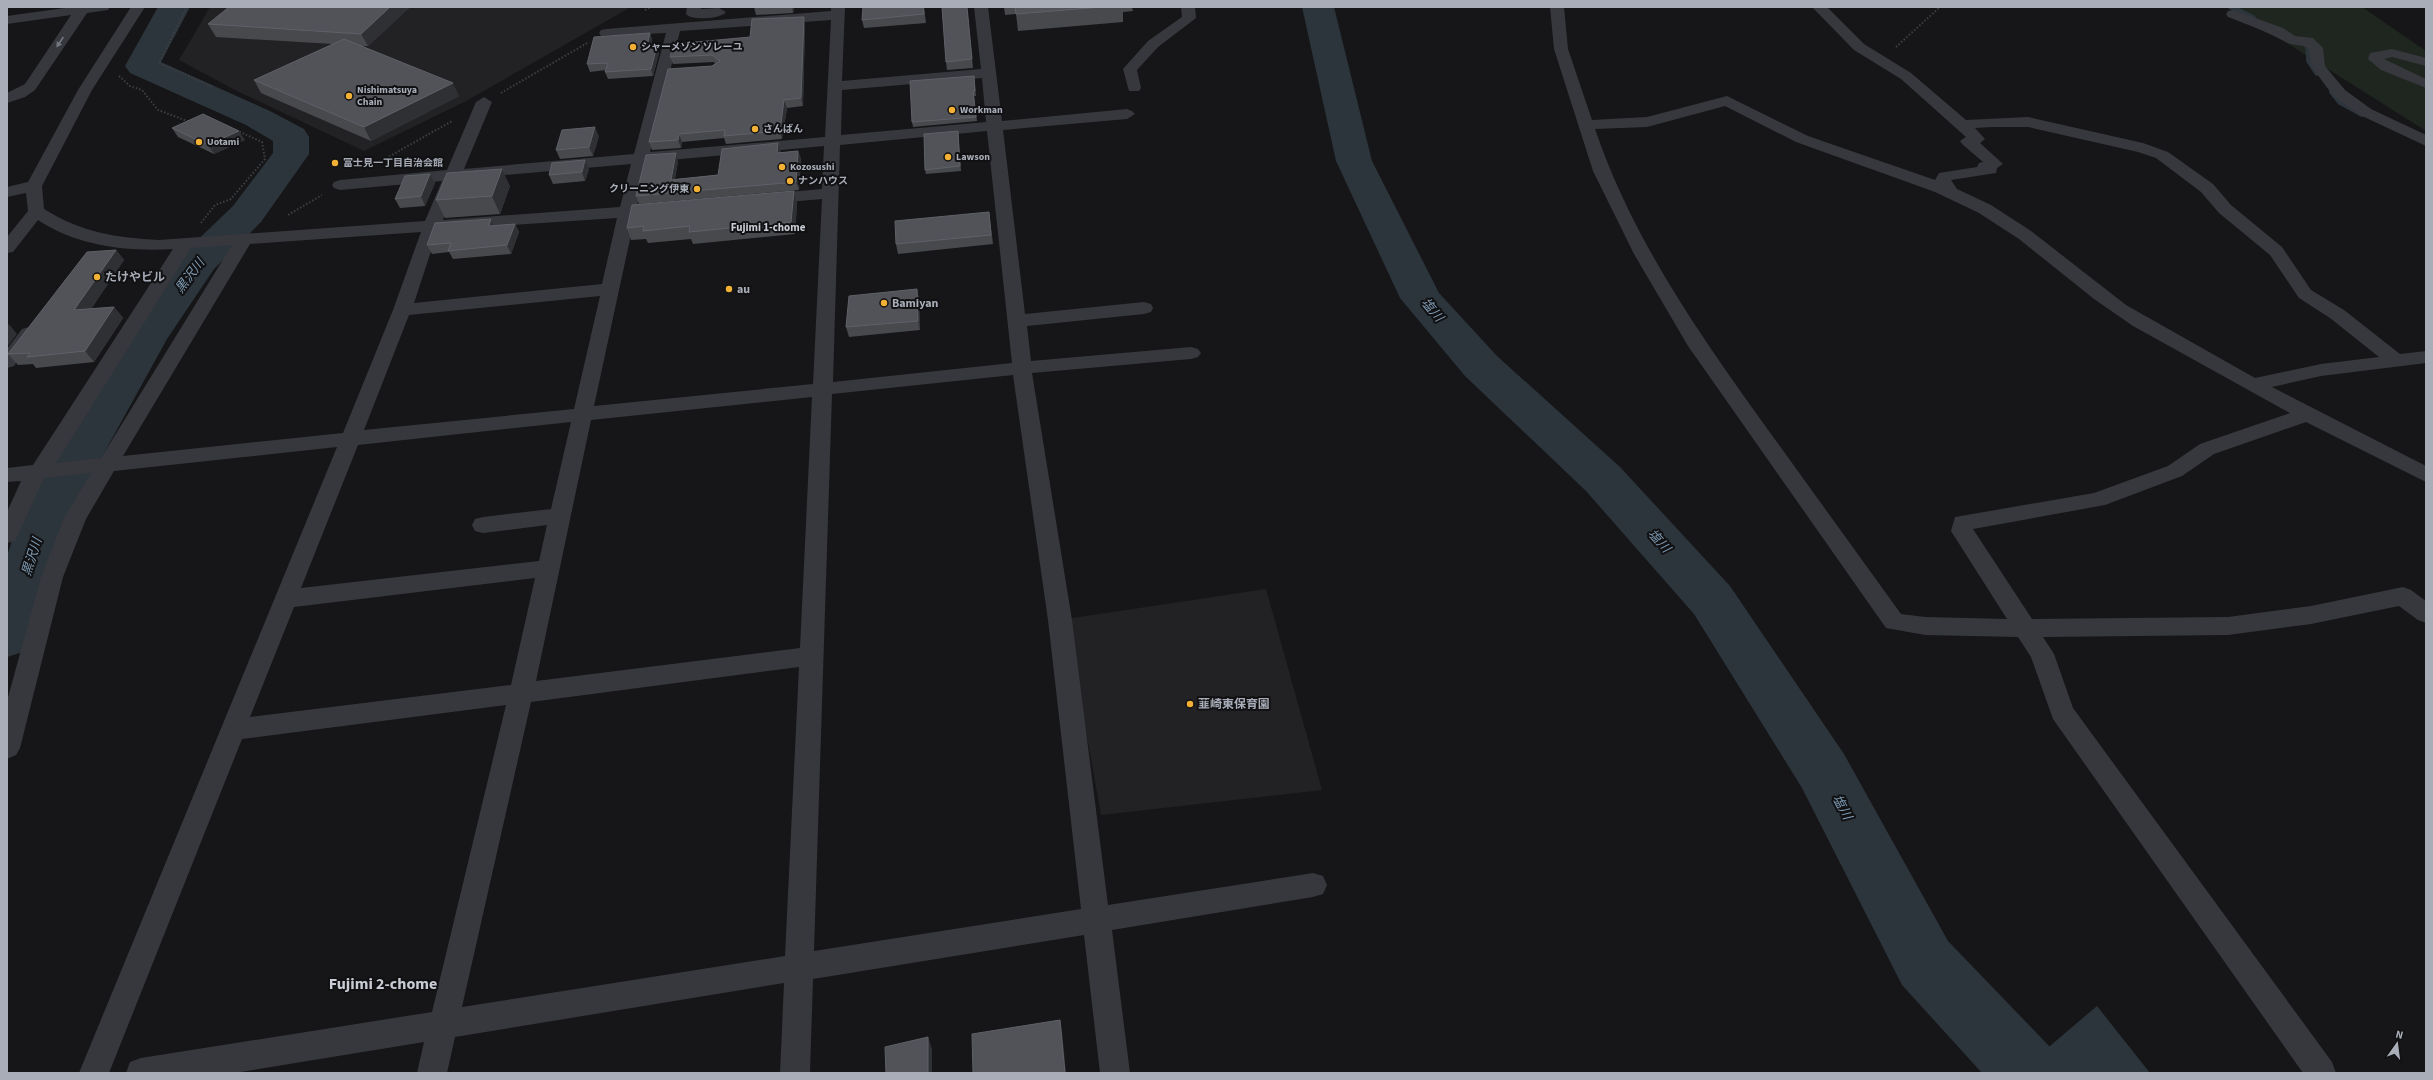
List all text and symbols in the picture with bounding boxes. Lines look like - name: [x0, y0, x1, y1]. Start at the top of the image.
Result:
- one-way arrow: [56, 37, 64, 47]
- place label: シャーメゾン ソレーユ: [641, 40, 743, 54]
- marker: シャーメゾン ソレーユ: [628, 42, 638, 52]
- place label: Nishimatsuya Chain: [357, 83, 417, 109]
- marker: Nishimatsuya Chain: [344, 91, 354, 101]
- place label: Workman: [960, 103, 1003, 117]
- marker: Workman: [947, 105, 957, 115]
- place label: さんばん: [763, 122, 803, 136]
- marker: さんばん: [750, 124, 760, 134]
- place label: Uotami: [207, 135, 239, 149]
- marker: Uotami: [194, 137, 204, 147]
- place label: Lawson: [956, 150, 990, 164]
- marker: Lawson: [943, 152, 953, 162]
- place label: 富士見一丁目自治会館: [343, 156, 443, 170]
- marker: 富士見一丁目自治会館: [330, 158, 340, 168]
- place label: Kozosushi: [790, 160, 835, 174]
- marker: Kozosushi: [777, 162, 787, 172]
- place label: ナンハウス: [798, 174, 848, 188]
- marker: ナンハウス: [785, 176, 795, 186]
- place label: クリーニング伊東: [609, 182, 690, 196]
- marker: クリーニング伊東: [692, 184, 702, 194]
- district label: Fujimi 1-chome: [731, 220, 806, 235]
- water label: 黒沢川: [171, 253, 210, 297]
- place label: たけやビル: [105, 269, 165, 286]
- marker: たけやビル: [92, 272, 102, 282]
- place label: au: [737, 281, 750, 298]
- marker: au: [724, 284, 734, 294]
- water label: 塩川: [1417, 294, 1449, 327]
- place label: Bamiyan: [892, 295, 939, 312]
- marker: Bamiyan: [879, 298, 889, 308]
- water label: 塩川: [1644, 525, 1676, 558]
- water label: 黒沢川: [18, 534, 47, 578]
- place label: 韮崎東保育園: [1198, 696, 1270, 713]
- marker: 韮崎東保育園: [1185, 699, 1195, 709]
- water label: 塩川: [1828, 791, 1857, 824]
- district label: Fujimi 2-chome: [329, 973, 437, 995]
- north arrow: [2377, 1024, 2417, 1064]
- text: N: [2394, 1027, 2405, 1043]

